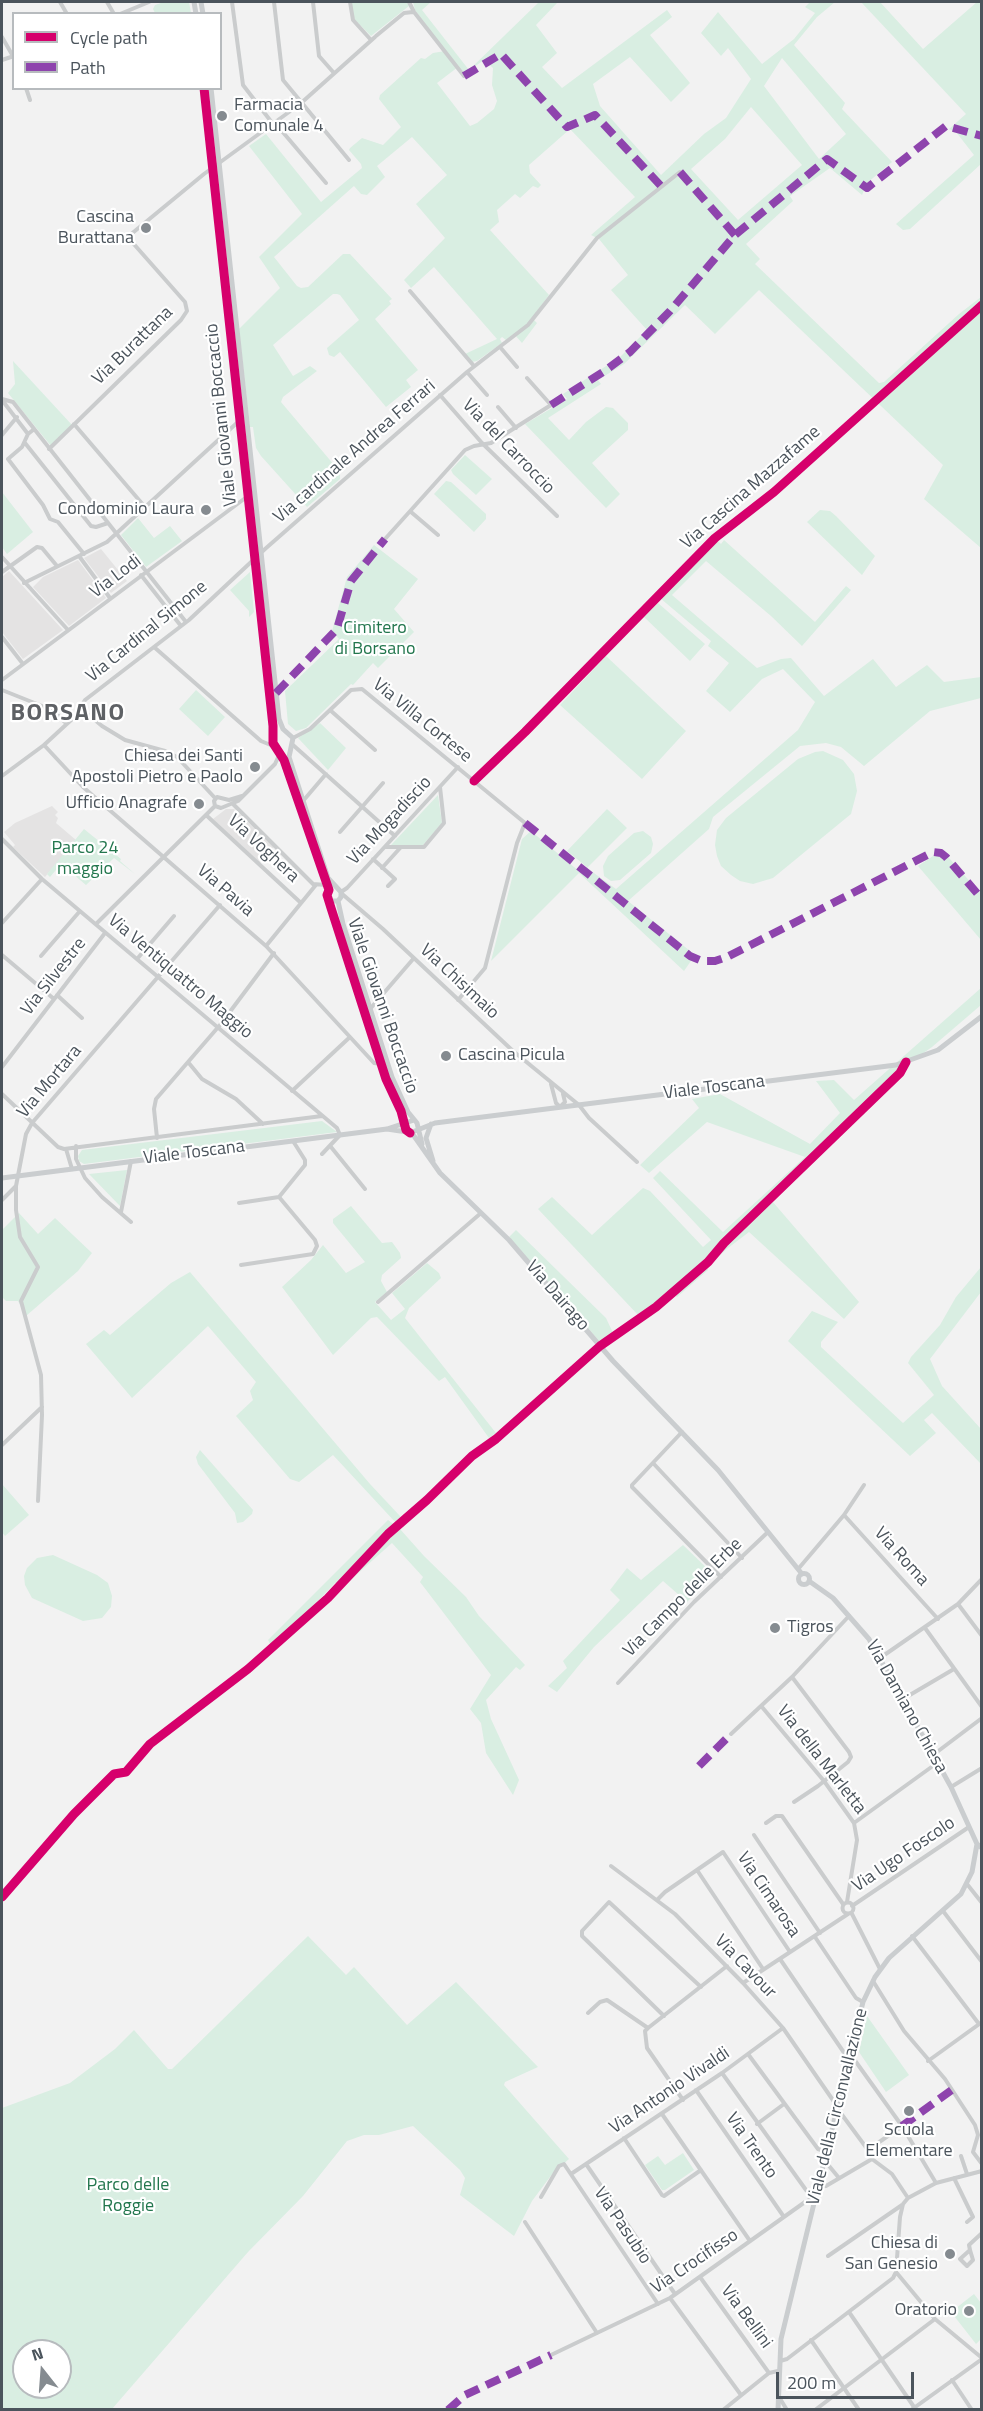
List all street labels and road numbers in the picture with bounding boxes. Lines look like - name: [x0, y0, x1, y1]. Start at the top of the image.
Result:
- street label: Via Burattana: [88, 302, 178, 390]
- street label: Viale Giovanni Boccaccio: [202, 322, 242, 508]
- street label: Via cardinale Andrea Ferrari: [270, 376, 440, 528]
- street label: Via del Carroccio: [457, 395, 559, 499]
- street label: Via Cascina Mazzafame: [677, 422, 825, 554]
- street label: Via Lodi: [86, 551, 146, 603]
- street label: Via Cardinal Simone: [82, 577, 212, 687]
- street label: Via Villa Cortese: [368, 674, 476, 768]
- street label: Via Mogadiscio: [343, 772, 437, 870]
- street label: Via Voghera: [223, 810, 303, 888]
- street label: Via Pavia: [192, 860, 258, 922]
- street label: Via Ventiquattro Maggio: [103, 910, 257, 1044]
- street label: Viale Giovanni Boccaccio: [342, 915, 422, 1097]
- street label: Via Silvestre: [17, 934, 91, 1020]
- street label: Via Chisimaio: [415, 940, 503, 1024]
- street label: Via Mortara: [13, 1041, 87, 1123]
- street label: Viale Toscana: [662, 1071, 766, 1105]
- street label: Viale Toscana: [142, 1136, 246, 1170]
- street label: Via Dairago: [521, 1256, 593, 1336]
- street label: Via Roma: [869, 1523, 933, 1591]
- street label: Via Campo delle Erbe: [619, 1534, 747, 1662]
- street label: Via Damiano Chiesa: [860, 1637, 952, 1777]
- street label: Via della Marletta: [772, 1701, 870, 1819]
- street label: Via Ugo Foscolo: [848, 1813, 960, 1897]
- street label: Via Cimarosa: [732, 1848, 804, 1942]
- street label: Via Cavour: [709, 1931, 781, 2003]
- street label: Viale della Circonvallazione: [803, 2006, 873, 2208]
- street label: Via Antonio Vivaldi: [606, 2043, 734, 2139]
- street label: Via Trento: [720, 2109, 782, 2183]
- street label: Via Pasubio: [588, 2184, 656, 2268]
- street label: Via Crocifisso: [647, 2225, 743, 2299]
- street label: Via Bellini: [716, 2281, 776, 2353]

